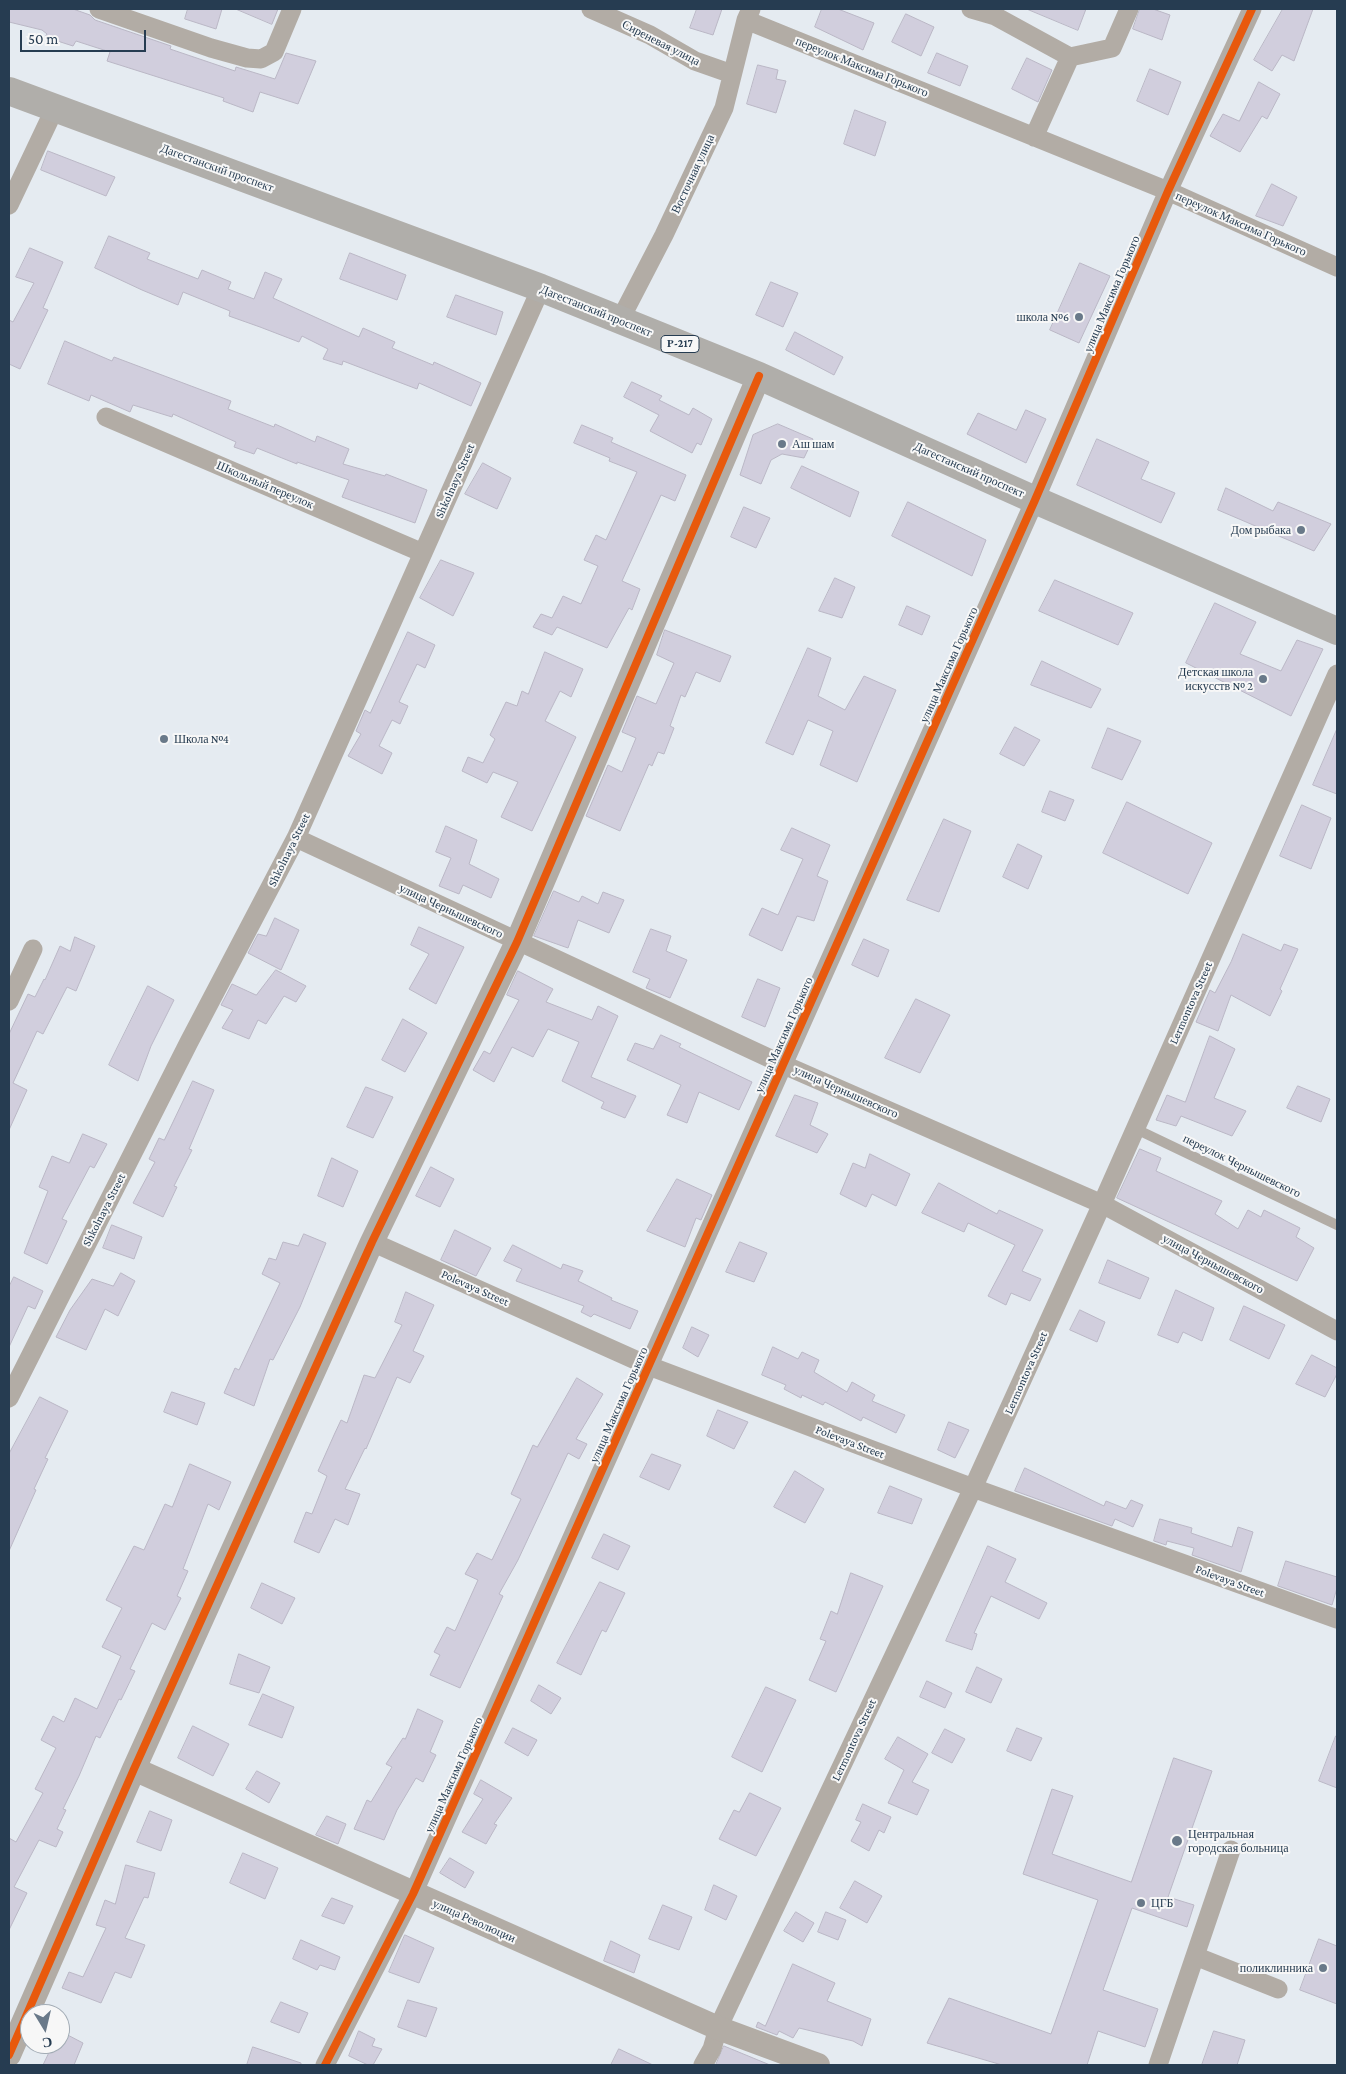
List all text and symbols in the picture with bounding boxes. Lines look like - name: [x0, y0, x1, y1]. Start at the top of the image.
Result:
- street label: Сиреневая улица: [620, 17, 702, 69]
- scale bar: [22, 20, 149, 52]
- text: 50 m: [28, 31, 58, 47]
- street label: переулок Максима Горького: [794, 34, 930, 100]
- street label: Восточная улица: [668, 132, 718, 216]
- street label: Дагестанский проспект: [158, 141, 276, 195]
- street label: переулок Максима Горького: [1173, 189, 1309, 259]
- street label: улица Максима Горького: [1081, 233, 1143, 355]
- street label: Дагестанский проспект: [538, 282, 654, 340]
- place label: школа №6: [1017, 310, 1069, 324]
- marker: школа №6: [1073, 311, 1085, 323]
- road number: Р-217: [661, 336, 699, 352]
- place label: Аш шам: [792, 437, 834, 451]
- marker: Аш шам: [776, 438, 788, 450]
- street label: Дагестанский проспект: [912, 439, 1026, 501]
- street label: Shkolnaya Street: [432, 441, 478, 521]
- street label: Школьный переулок: [214, 458, 316, 512]
- place label: Дом рыбака: [1231, 523, 1291, 537]
- marker: Дом рыбака: [1295, 524, 1307, 536]
- street label: улица Максима Горького: [917, 605, 981, 725]
- place label: Детская школа искусств № 2: [1178, 665, 1253, 693]
- marker: Детская школа искусств № 2: [1257, 673, 1269, 685]
- place label: Школа №4: [174, 732, 229, 746]
- marker: Школа №4: [158, 733, 170, 745]
- street label: Shkolnaya Street: [265, 811, 313, 889]
- street label: улица Чернышевского: [397, 881, 505, 941]
- street label: Lermontova Street: [1166, 960, 1216, 1046]
- street label: улица Максима Горького: [752, 975, 816, 1095]
- street label: улица Чернышевского: [792, 1062, 900, 1122]
- street label: переулок Чернышевского: [1181, 1131, 1303, 1201]
- street label: Shkolnaya Street: [79, 1171, 129, 1249]
- street label: улица Чернышевского: [1160, 1231, 1266, 1297]
- street label: Polevaya Street: [439, 1267, 511, 1309]
- street label: Lermontova Street: [1001, 1330, 1051, 1416]
- street label: улица Максима Горького: [587, 1345, 651, 1465]
- street label: Polevaya Street: [814, 1422, 886, 1462]
- street label: Polevaya Street: [1193, 1562, 1267, 1600]
- street label: Lermontova Street: [829, 1697, 879, 1783]
- street label: улица Максима Горького: [422, 1715, 486, 1835]
- place label: Центральная городская больница: [1188, 1827, 1288, 1855]
- marker: Центральная городская больница: [1170, 1834, 1184, 1848]
- street label: улица Революции: [430, 1896, 518, 1946]
- place label: ЦГБ: [1151, 1896, 1173, 1910]
- marker: ЦГБ: [1135, 1897, 1147, 1909]
- place label: поликлинника: [1240, 1961, 1313, 1975]
- marker: поликлинника: [1317, 1962, 1329, 1974]
- north arrow: [20, 2004, 70, 2054]
- text: С: [41, 2034, 53, 2052]

